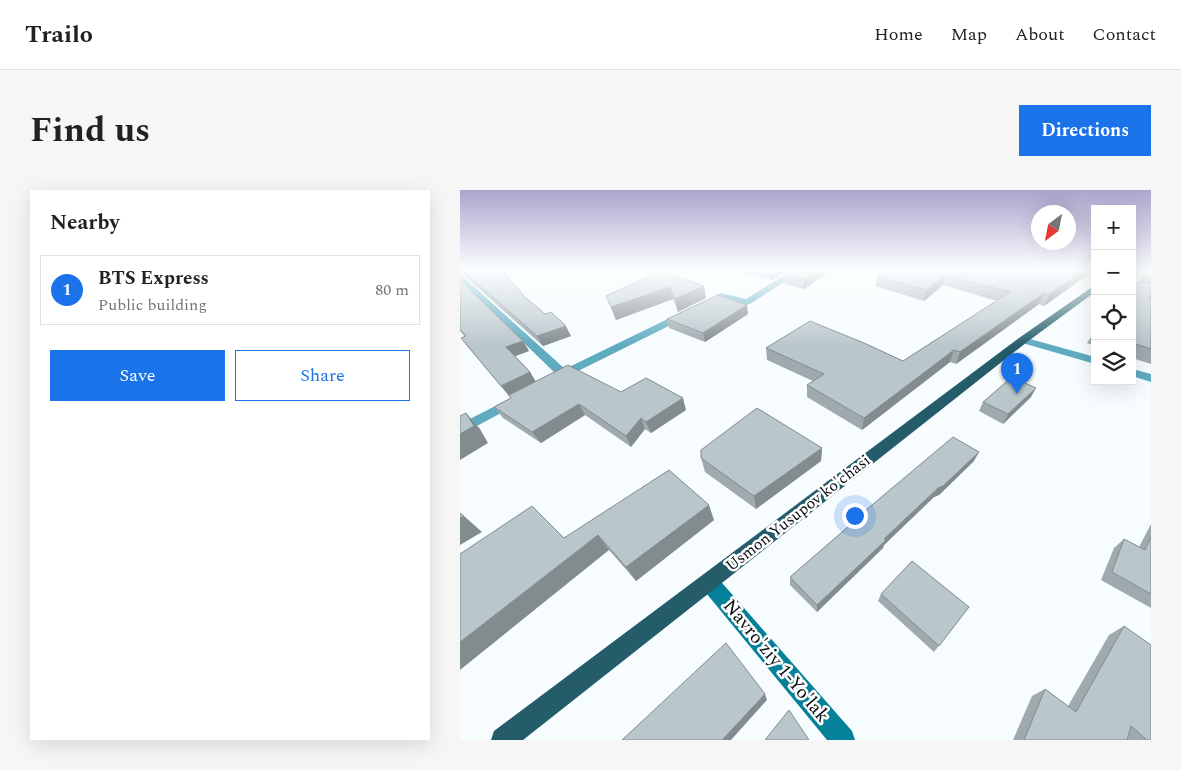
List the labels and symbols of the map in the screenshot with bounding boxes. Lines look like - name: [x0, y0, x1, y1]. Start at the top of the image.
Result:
- north arrow: [1031, 205, 1076, 250]
- pin: 1: [1001, 353, 1033, 394]
- street label: Usmon Yusupov ko'chasi: [720, 449, 876, 577]
- your location: [842, 503, 868, 529]
- street label: Navro'ziy 1-Yo'lak: [716, 593, 837, 729]

